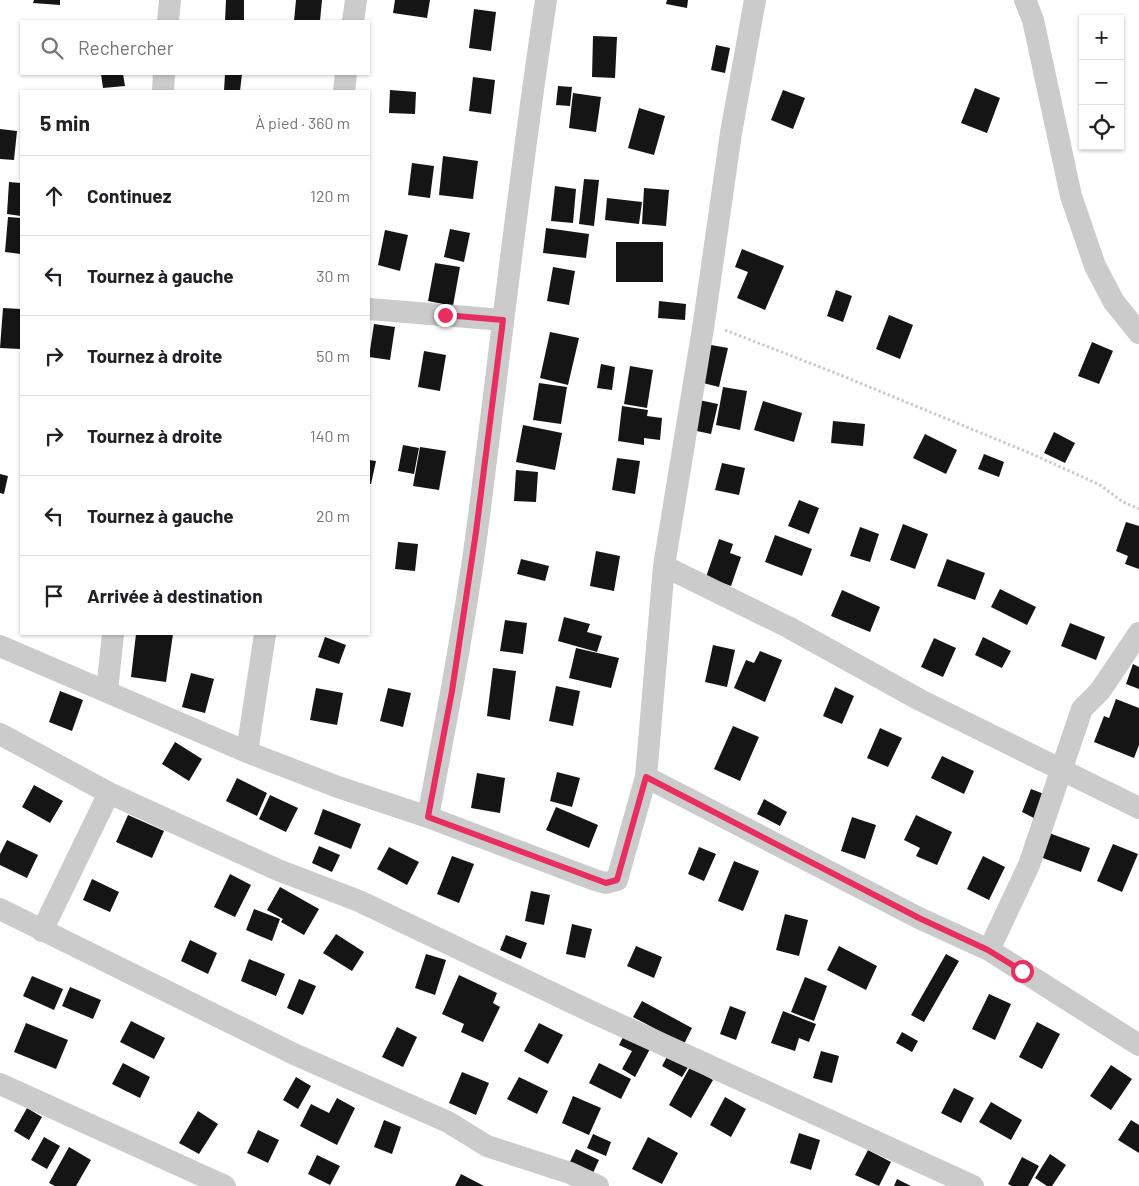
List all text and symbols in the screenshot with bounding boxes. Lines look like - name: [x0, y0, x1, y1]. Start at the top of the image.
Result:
- map controls: [1079, 15, 1124, 150]
- button: +: [1079, 15, 1124, 60]
- search box: [20, 20, 370, 75]
- icon: search: [38, 34, 66, 62]
- text: Rechercher: [78, 36, 174, 59]
- button: −: [1079, 60, 1124, 105]
- button: locate: [1079, 105, 1124, 150]
- text: 5 min: [40, 110, 90, 135]
- text: À pied · 360 m: [255, 113, 350, 132]
- icon: ahead: [40, 182, 68, 210]
- text: Continuez: [87, 184, 171, 207]
- text: 120 m: [310, 186, 350, 205]
- icon: left: [40, 262, 68, 290]
- text: Tournez à gauche: [87, 264, 234, 287]
- text: 30 m: [316, 266, 350, 285]
- route end: [434, 304, 457, 327]
- icon: right: [40, 342, 68, 370]
- text: Tournez à droite: [87, 344, 223, 367]
- text: 50 m: [316, 346, 350, 365]
- icon: right: [40, 422, 68, 450]
- text: Tournez à droite: [87, 424, 223, 447]
- text: 140 m: [310, 426, 350, 445]
- icon: left: [40, 502, 68, 530]
- text: Tournez à gauche: [87, 504, 234, 527]
- text: 20 m: [316, 506, 350, 525]
- icon: arrive: [40, 582, 68, 610]
- text: Arrivée à destination: [87, 584, 263, 607]
- route start: [1011, 960, 1034, 983]

